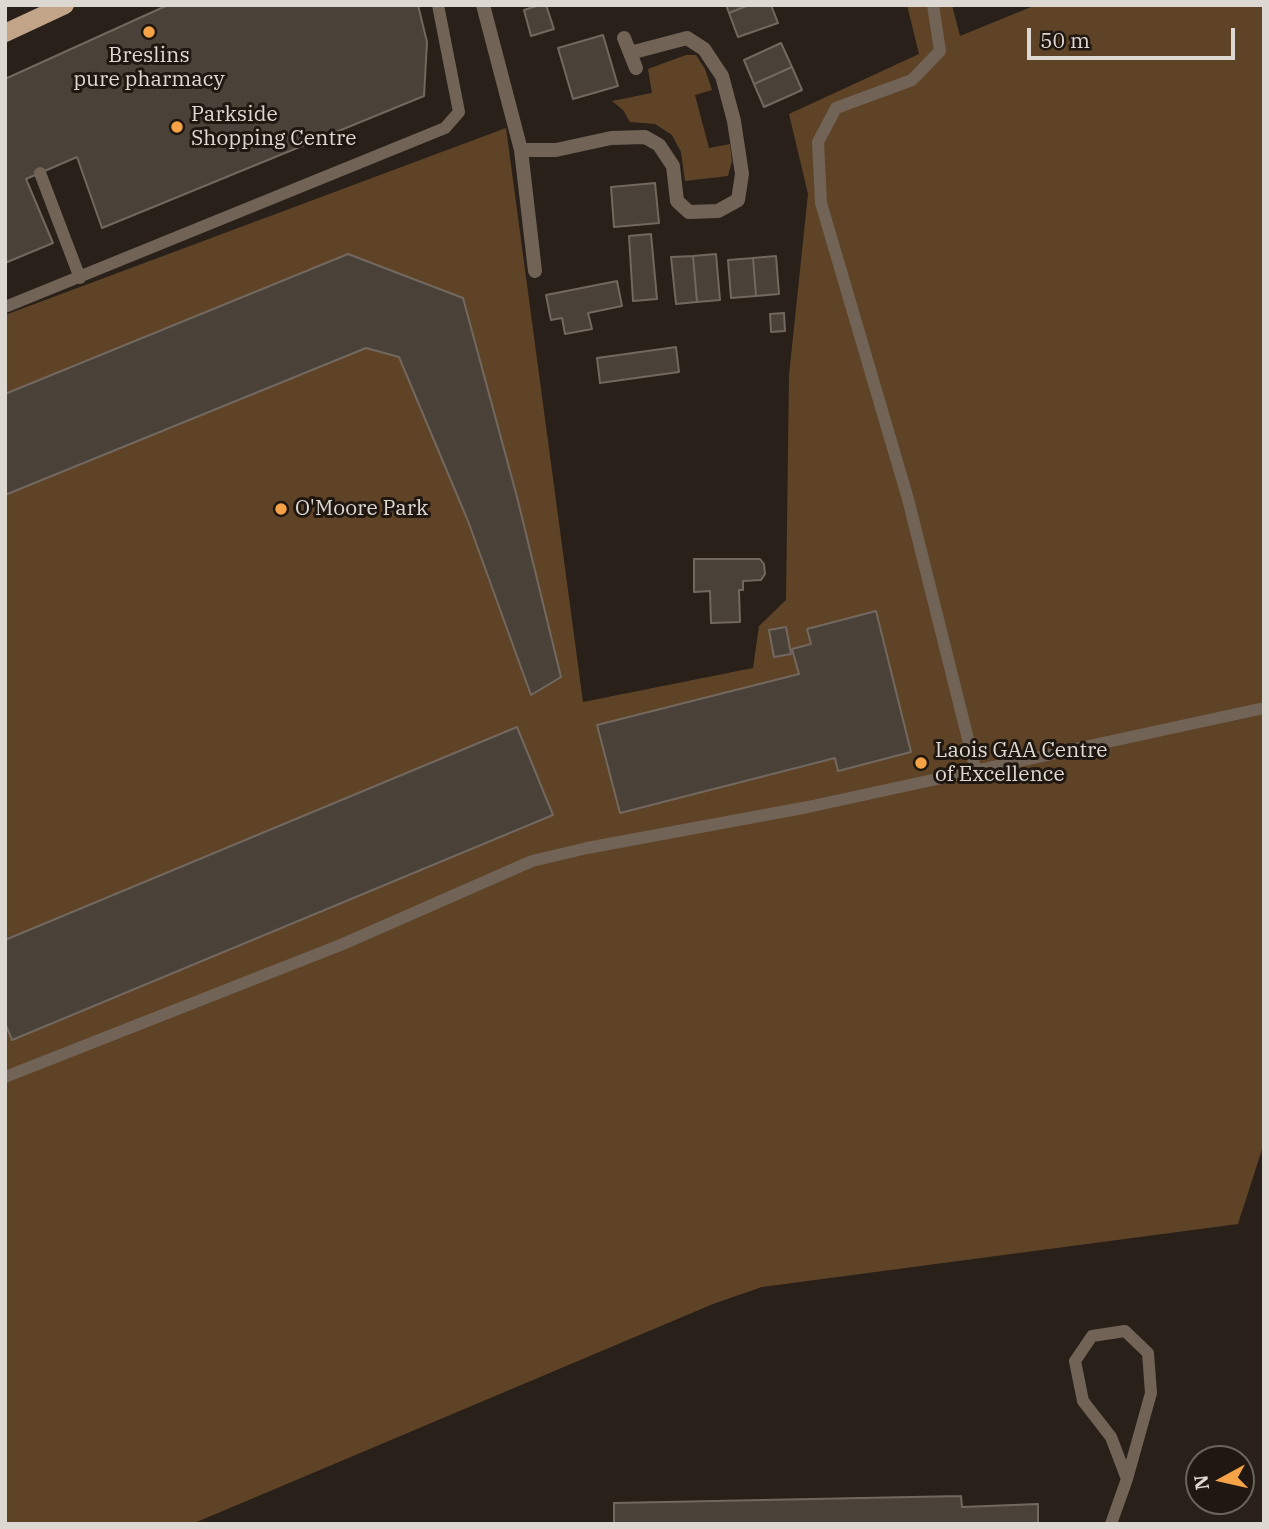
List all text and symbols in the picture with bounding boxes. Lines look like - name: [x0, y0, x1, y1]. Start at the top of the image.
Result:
- scale bar: [1031, 14, 1239, 58]
- marker: Breslins pure pharmacy: [141, 24, 157, 40]
- text: 50 m: [1040, 26, 1090, 54]
- place label: Breslins pure pharmacy: [73, 43, 225, 93]
- place label: Parkside Shopping Centre: [191, 102, 356, 152]
- marker: Parkside Shopping Centre: [169, 119, 185, 135]
- place label: O'Moore Park: [295, 496, 428, 522]
- marker: O'Moore Park: [273, 501, 289, 517]
- place label: Laois GAA Centre of Excellence: [935, 738, 1108, 788]
- marker: Laois GAA Centre of Excellence: [913, 755, 929, 771]
- north arrow: [1185, 1445, 1255, 1515]
- text: N: [1188, 1474, 1214, 1492]

